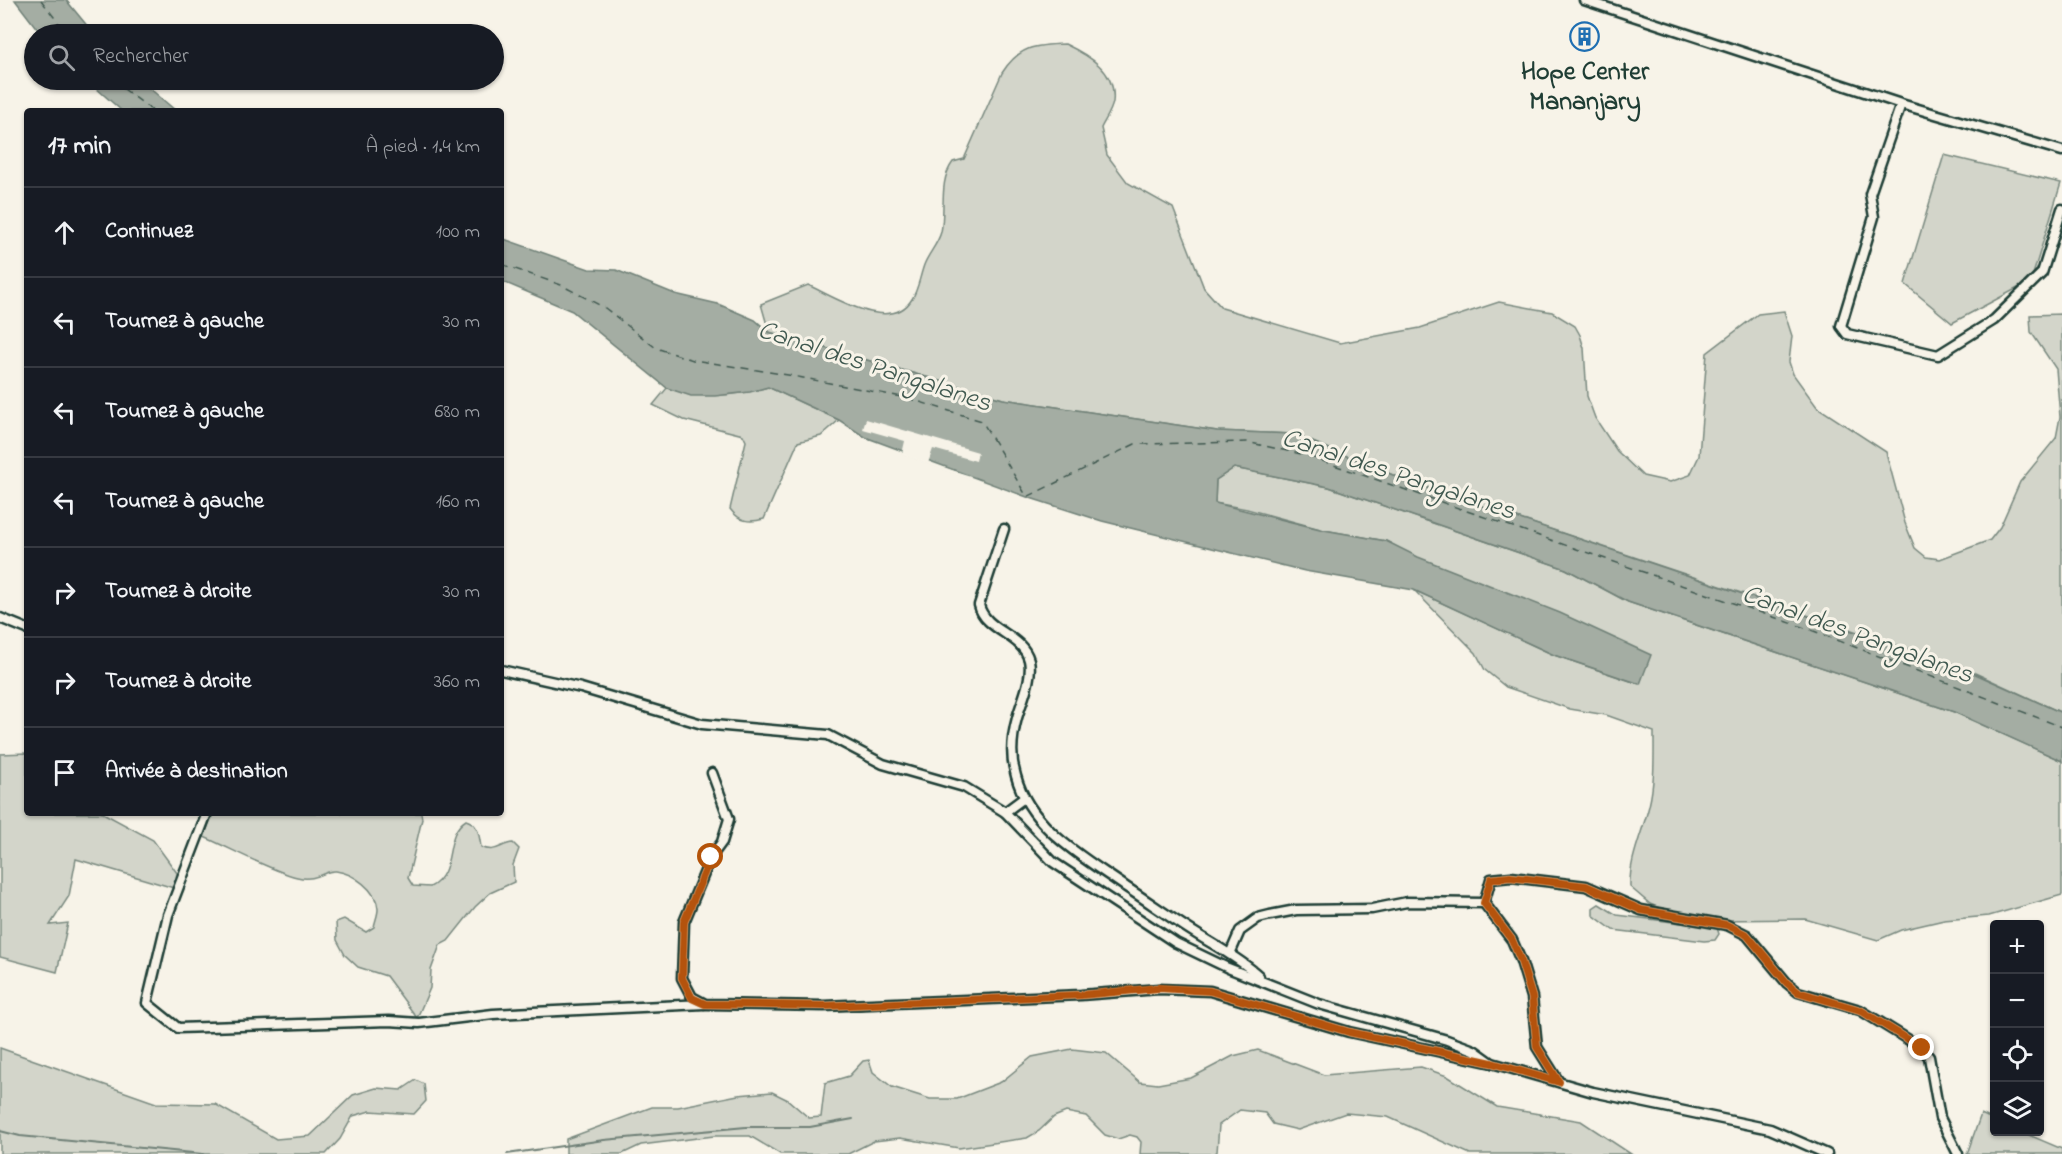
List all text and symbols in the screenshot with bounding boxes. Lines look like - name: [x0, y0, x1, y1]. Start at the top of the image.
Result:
- building icon: Hope Center Mananjary: [1569, 20, 1601, 52]
- search box: [24, 24, 504, 90]
- icon: search: [45, 41, 78, 74]
- text: Rechercher: [93, 41, 189, 73]
- place label: Hope Center Mananjary: [1521, 54, 1650, 122]
- text: 17 min: [48, 128, 111, 166]
- text: À pied · 1.4 km: [366, 133, 480, 162]
- icon: ahead: [48, 216, 81, 249]
- text: Continuez: [105, 216, 193, 248]
- text: 100 m: [436, 218, 480, 247]
- icon: left: [48, 306, 81, 339]
- text: Tournez à gauche: [105, 306, 264, 338]
- text: 30 m: [443, 308, 480, 337]
- water label: Canal des Pangalanes: [752, 311, 996, 425]
- icon: left: [48, 396, 81, 429]
- text: Tournez à gauche: [105, 396, 264, 428]
- text: 680 m: [435, 398, 480, 427]
- water label: Canal des Pangalanes: [1276, 419, 1520, 533]
- icon: left: [48, 486, 81, 519]
- text: Tournez à gauche: [105, 486, 264, 518]
- text: 160 m: [436, 488, 480, 517]
- water label: Canal des Pangalanes: [1736, 575, 1978, 696]
- icon: right: [48, 576, 81, 609]
- text: Tournez à droite: [105, 576, 251, 608]
- text: 30 m: [443, 578, 480, 607]
- icon: right: [48, 666, 81, 699]
- text: Tournez à droite: [105, 666, 251, 698]
- text: 360 m: [434, 668, 480, 697]
- icon: arrive: [48, 756, 81, 789]
- text: Arrivée à destination: [105, 756, 288, 788]
- route start: [697, 843, 723, 869]
- map controls: [1990, 920, 2044, 1136]
- button: +: [1990, 920, 2044, 974]
- button: −: [1990, 974, 2044, 1028]
- button: locate: [1990, 1028, 2044, 1082]
- route end: [1908, 1034, 1934, 1060]
- button: layers: [1990, 1082, 2044, 1136]

